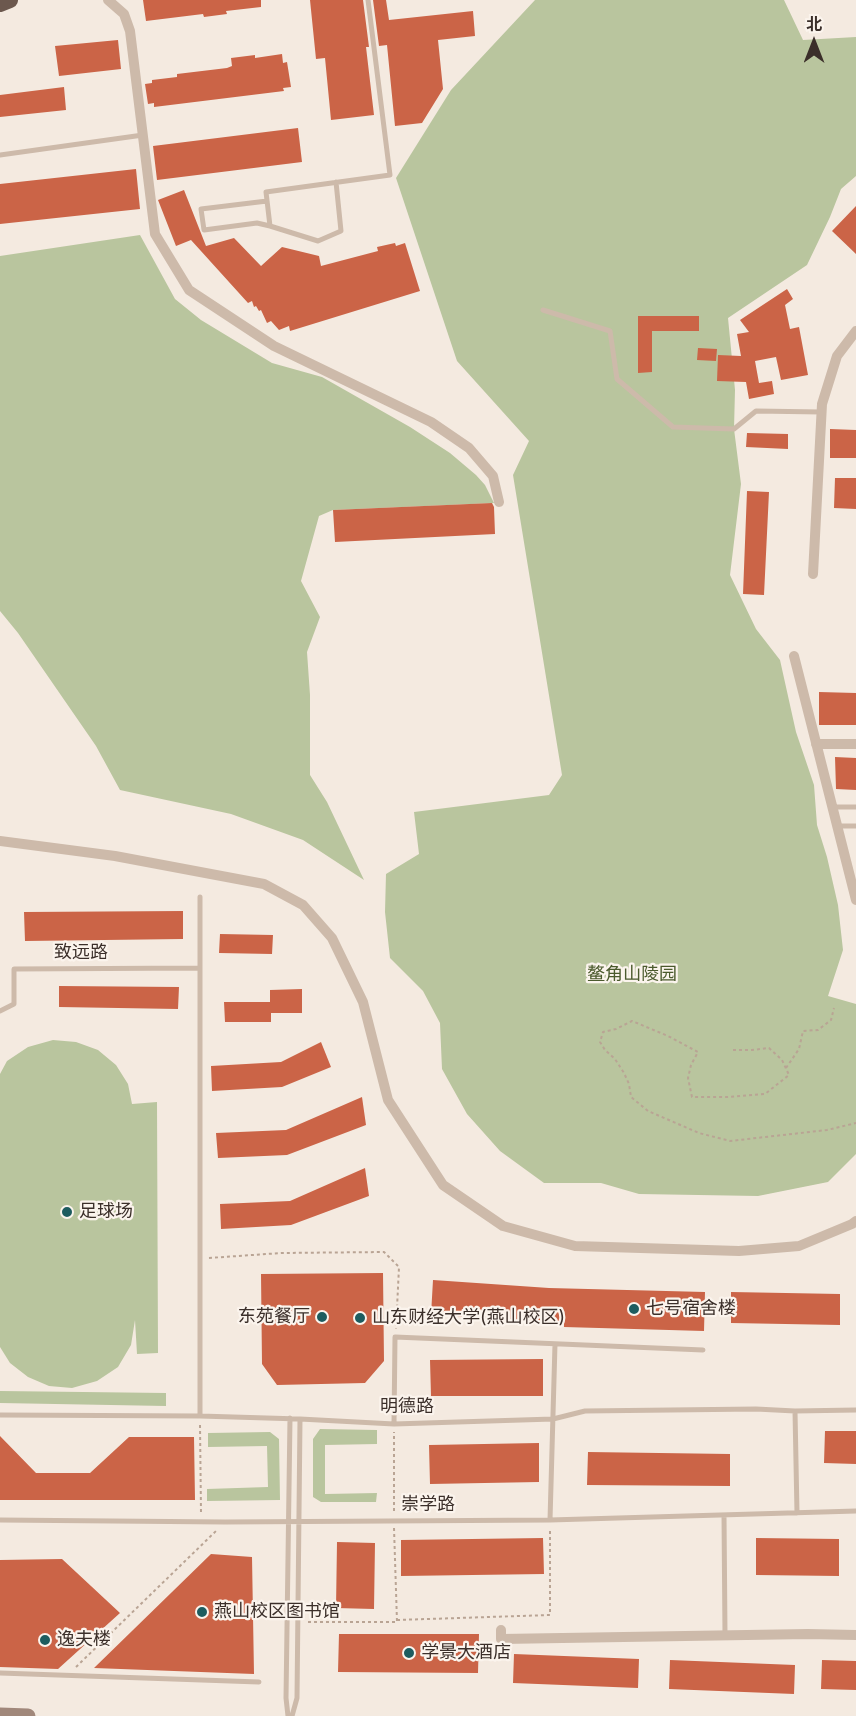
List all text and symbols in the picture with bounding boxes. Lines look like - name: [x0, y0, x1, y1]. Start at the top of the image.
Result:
- north arrow: [784, 12, 844, 72]
- text: 北: [806, 14, 822, 34]
- street label: 致远路: [54, 942, 108, 964]
- park label: 鳌角山陵园: [587, 964, 677, 986]
- place label: 足球场: [79, 1201, 133, 1223]
- marker: 足球场: [60, 1205, 74, 1219]
- place label: 七号宿舍楼: [646, 1298, 736, 1320]
- marker: 七号宿舍楼: [627, 1302, 641, 1316]
- place label: 东苑餐厅: [238, 1306, 310, 1328]
- place label: 山东财经大学(燕山校区): [372, 1307, 565, 1329]
- marker: 东苑餐厅: [315, 1310, 329, 1324]
- marker: 山东财经大学(燕山校区): [353, 1311, 367, 1325]
- street label: 明德路: [380, 1396, 434, 1418]
- street label: 崇学路: [401, 1494, 455, 1516]
- place label: 燕山校区图书馆: [214, 1601, 340, 1623]
- marker: 燕山校区图书馆: [195, 1605, 209, 1619]
- place label: 逸夫楼: [57, 1629, 111, 1651]
- marker: 逸夫楼: [38, 1633, 52, 1647]
- place label: 学景大酒店: [421, 1642, 511, 1664]
- marker: 学景大酒店: [402, 1646, 416, 1660]

